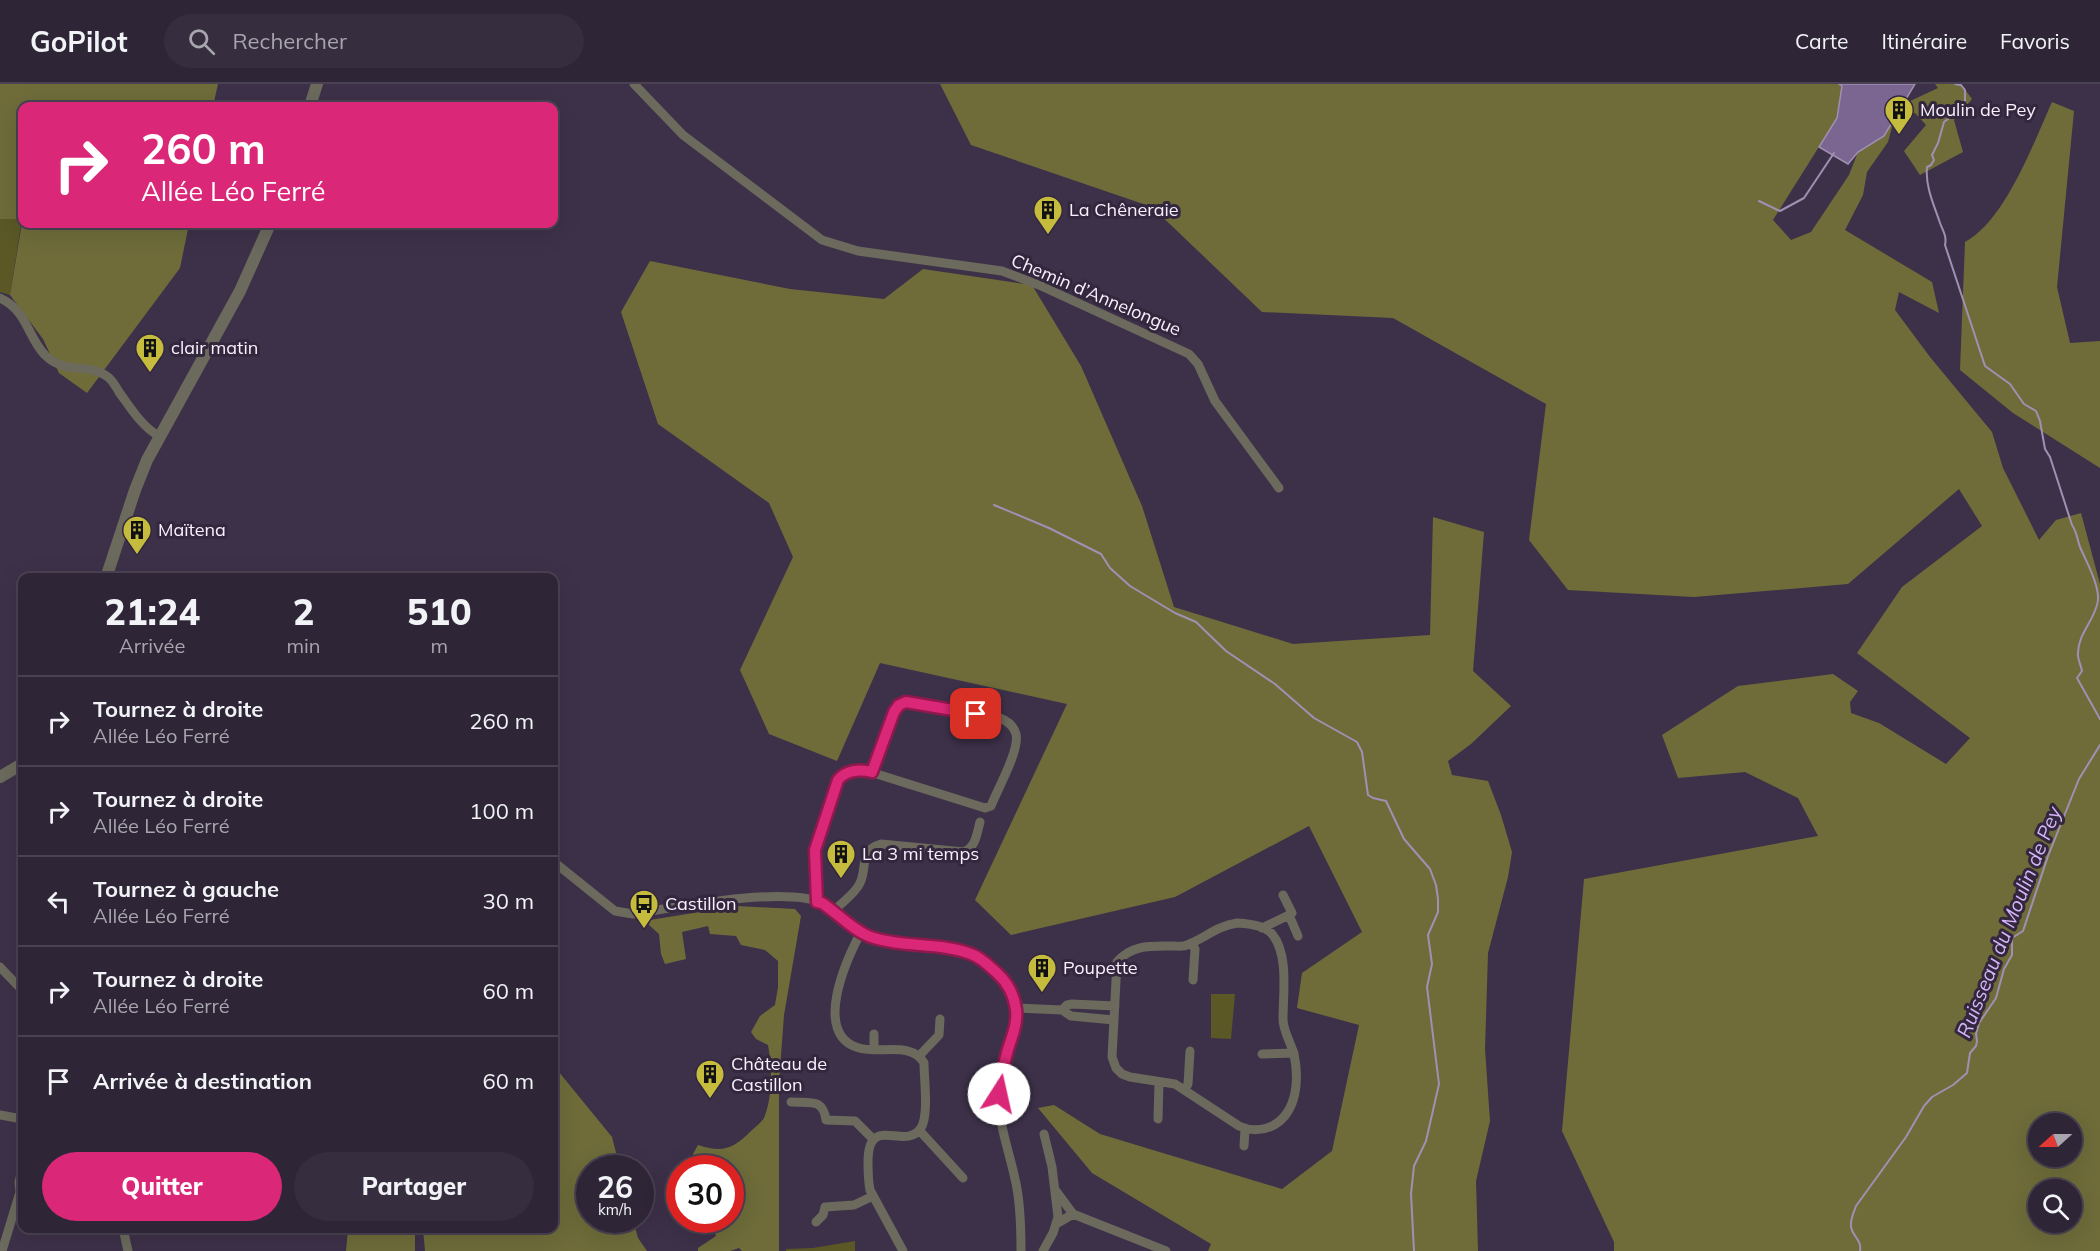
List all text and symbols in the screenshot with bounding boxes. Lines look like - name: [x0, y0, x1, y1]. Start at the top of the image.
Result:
- search box: [164, 14, 584, 68]
- text: GoPilot: [30, 24, 128, 59]
- icon: search: [185, 25, 218, 58]
- text: Rechercher: [233, 27, 347, 55]
- text: Carte: [1795, 28, 1849, 54]
- text: Itinéraire: [1882, 28, 1967, 54]
- text: Favoris: [2000, 28, 2070, 54]
- building icon: Moulin de Pey: [1883, 94, 1915, 136]
- place label: Moulin de Pey: [1920, 98, 2036, 121]
- text: 260 m: [141, 122, 266, 175]
- icon: right: [42, 126, 120, 204]
- text: Allée Léo Ferré: [141, 174, 325, 208]
- building icon: La Chêneraie: [1032, 194, 1064, 236]
- place label: La Chêneraie: [1069, 198, 1179, 221]
- street label: Chemin d’Annelongue: [1008, 248, 1185, 341]
- building icon: clair matin: [134, 332, 166, 374]
- place label: clair matin: [171, 336, 258, 359]
- building icon: Maïtena: [121, 514, 153, 556]
- place label: Maïtena: [158, 518, 226, 541]
- text: 21:24: [104, 589, 200, 634]
- text: 2: [293, 589, 314, 634]
- text: 510: [407, 589, 472, 634]
- text: Arrivée: [119, 633, 185, 658]
- text: min: [286, 633, 321, 658]
- text: m: [430, 633, 448, 658]
- pin: [950, 688, 1001, 739]
- text: Tournez à droite: [93, 695, 263, 723]
- icon: arrive: [959, 697, 992, 730]
- icon: right: [42, 705, 75, 738]
- text: 260 m: [469, 707, 534, 735]
- text: Allée Léo Ferré: [93, 723, 230, 748]
- text: Tournez à droite: [93, 785, 263, 813]
- icon: right: [42, 795, 75, 828]
- text: 100 m: [469, 797, 534, 825]
- water label: Ruisseau du Moulin de Pey: [1951, 801, 2067, 1041]
- text: Allée Léo Ferré: [93, 813, 230, 838]
- building icon: La 3 mi temps: [825, 838, 857, 880]
- place label: La 3 mi temps: [862, 842, 979, 865]
- text: Tournez à gauche: [93, 875, 279, 903]
- icon: left: [42, 885, 75, 918]
- text: 30 m: [483, 887, 534, 915]
- bus stop icon: Castillon: [628, 888, 660, 930]
- place label: Castillon: [665, 892, 737, 915]
- text: Allée Léo Ferré: [93, 903, 230, 928]
- building icon: Poupette: [1026, 952, 1058, 994]
- place label: Poupette: [1063, 956, 1138, 979]
- text: Tournez à droite: [93, 965, 263, 993]
- icon: right: [42, 975, 75, 1008]
- text: 60 m: [483, 977, 534, 1005]
- text: Allée Léo Ferré: [93, 993, 230, 1018]
- place label: Château de Castillon: [731, 1052, 827, 1096]
- building icon: Château de Castillon: [694, 1058, 726, 1100]
- position arrow: [967, 1062, 1031, 1126]
- icon: arrive: [42, 1065, 75, 1098]
- text: Arrivée à destination: [93, 1067, 312, 1095]
- text: 60 m: [483, 1067, 534, 1095]
- north arrow: [2028, 1113, 2082, 1167]
- map controls: [2028, 1113, 2082, 1233]
- button: Quitter: [42, 1152, 282, 1221]
- button: Partager: [294, 1152, 534, 1221]
- speed limit sign: 30: [666, 1155, 744, 1233]
- text: 26: [597, 1168, 633, 1206]
- button: search: [2028, 1179, 2082, 1233]
- text: km/h: [598, 1200, 632, 1219]

